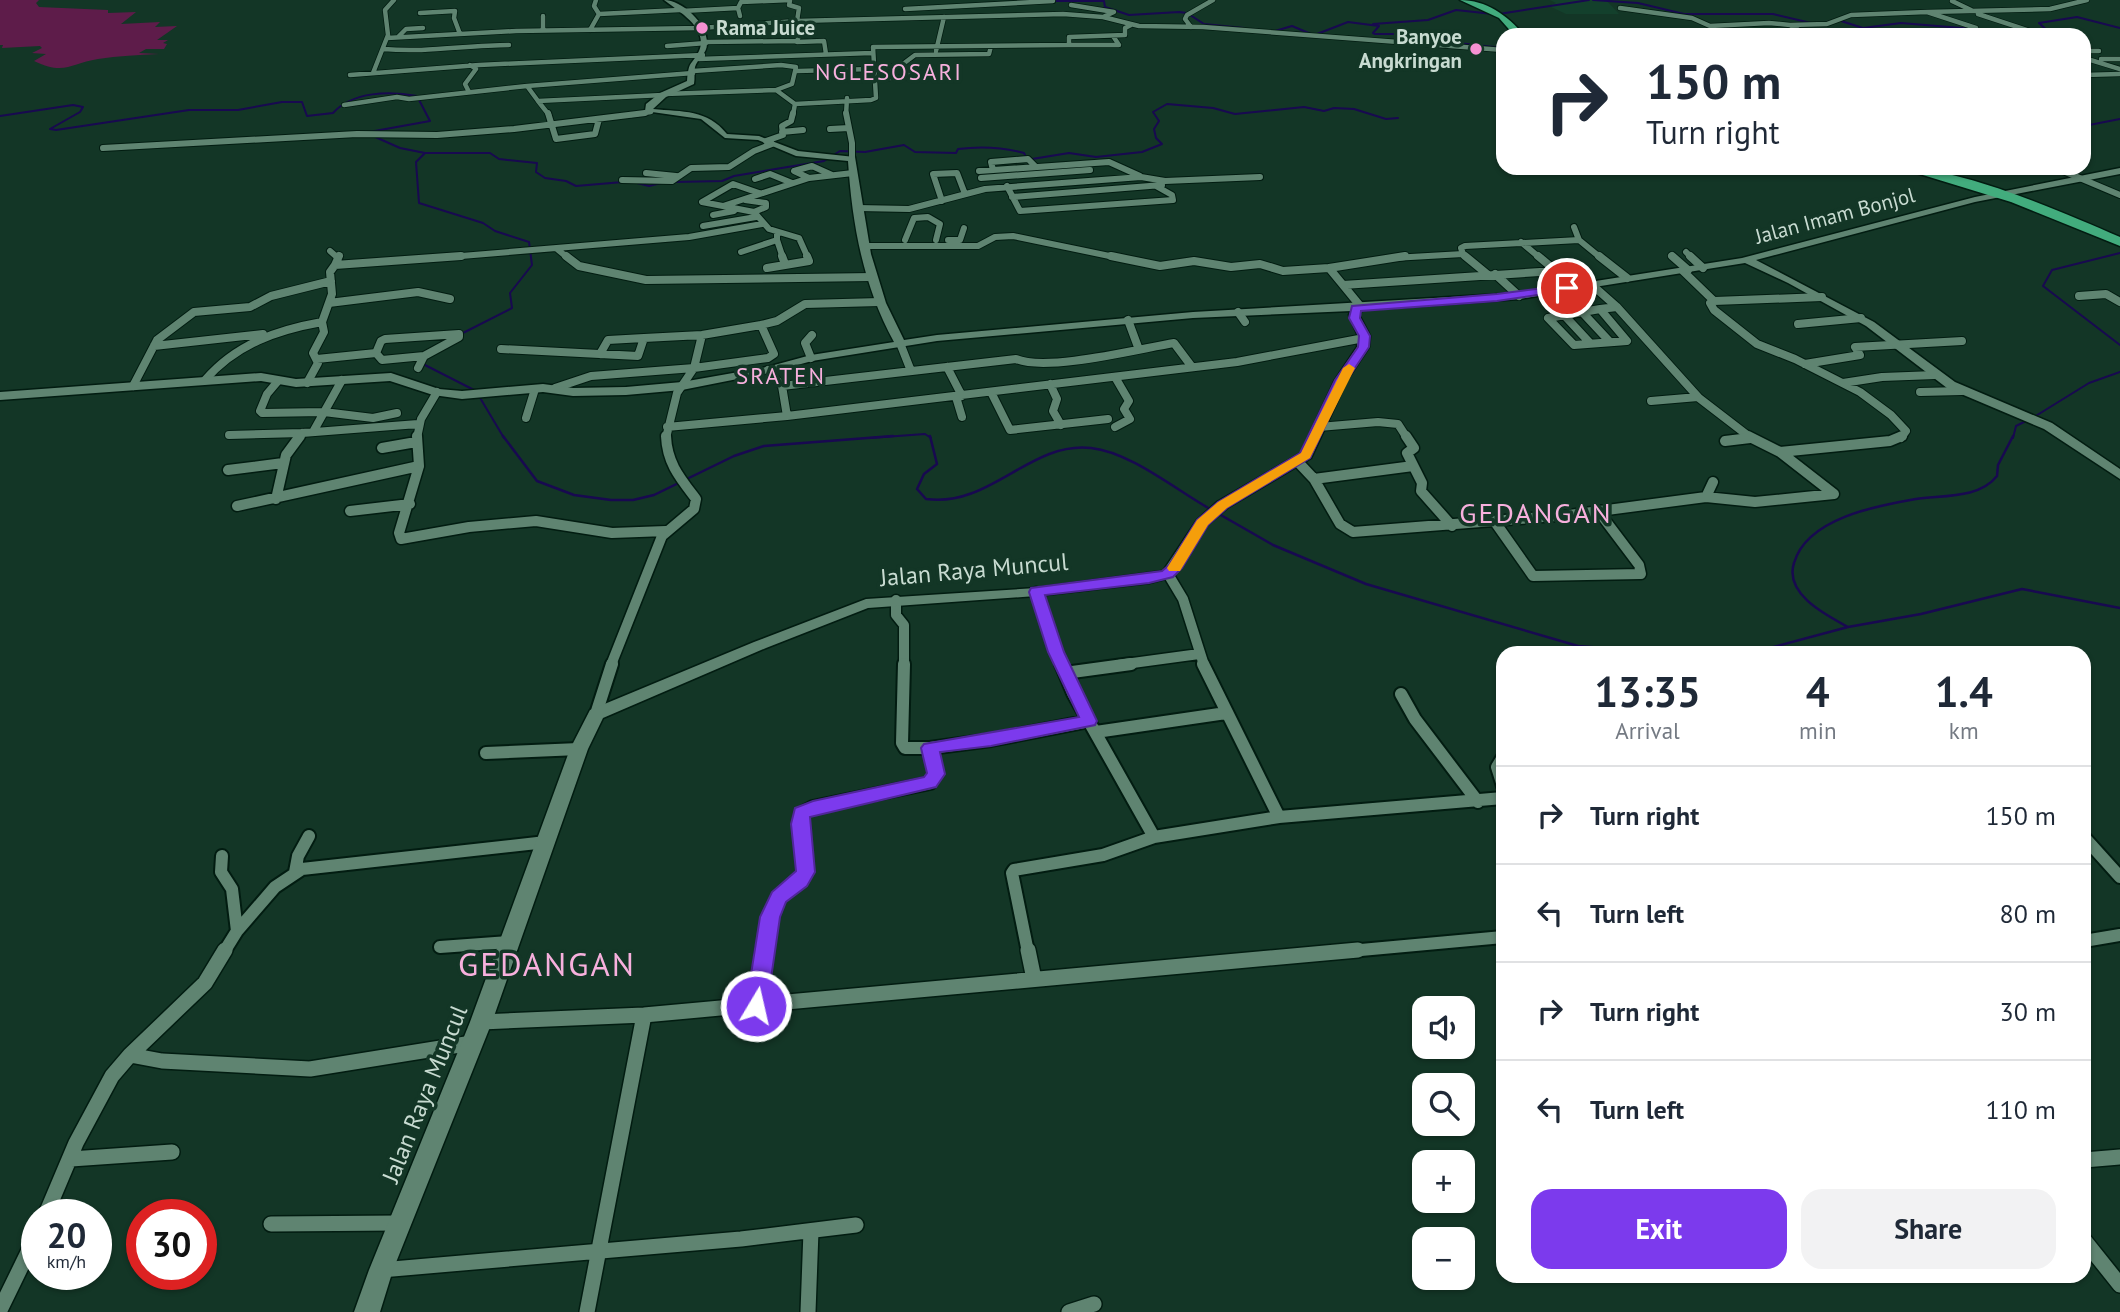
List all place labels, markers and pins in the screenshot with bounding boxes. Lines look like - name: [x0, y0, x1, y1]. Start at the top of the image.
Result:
- place label: Rama Juice: [716, 14, 815, 41]
- marker: Rama Juice: [694, 20, 710, 36]
- place label: Banyoe Angkringan: [1359, 23, 1462, 74]
- marker: Banyoe Angkringan: [1468, 41, 1484, 57]
- pin: [1537, 258, 1597, 318]

